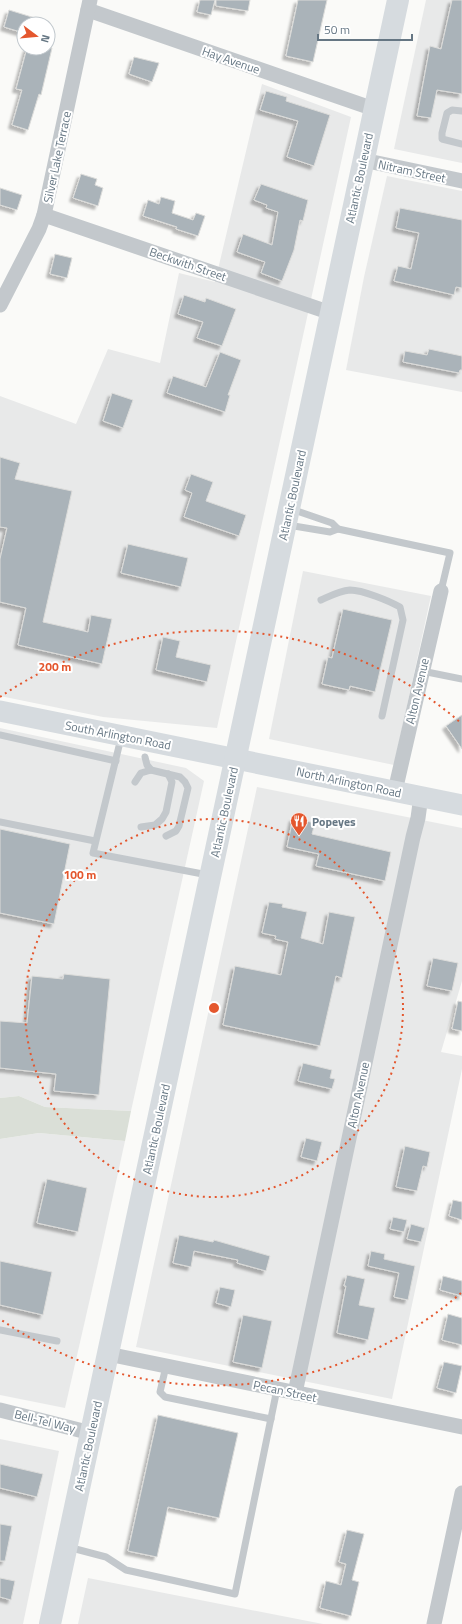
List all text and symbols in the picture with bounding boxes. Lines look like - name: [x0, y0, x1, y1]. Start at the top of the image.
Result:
- north arrow: [16, 16, 56, 56]
- scale bar: [318, 16, 412, 42]
- text: 50 m: [324, 20, 350, 39]
- text: N: [37, 33, 54, 45]
- street label: Hay Avenue: [200, 41, 262, 79]
- street label: Silver Lake Terrace: [38, 109, 76, 205]
- street label: Atlantic Boulevard: [340, 131, 378, 225]
- street label: Nitram Street: [376, 155, 448, 188]
- street label: Beckwith Street: [147, 242, 230, 286]
- street label: Atlantic Boulevard: [273, 448, 311, 542]
- street label: Alton Avenue: [400, 656, 434, 726]
- text: 200 m: [39, 657, 71, 676]
- street label: South Arlington Road: [63, 715, 173, 755]
- street label: North Arlington Road: [295, 762, 403, 802]
- street label: Atlantic Boulevard: [205, 765, 243, 859]
- restaurant icon: Popeyes: [289, 811, 309, 836]
- place label: Popeyes: [312, 812, 356, 831]
- text: 100 m: [64, 865, 96, 884]
- centre of rings: [207, 1001, 221, 1015]
- street label: Alton Avenue: [342, 1060, 374, 1130]
- street label: Atlantic Boulevard: [137, 1082, 175, 1176]
- street label: Pecan Street: [252, 1375, 319, 1407]
- street label: Atlantic Boulevard: [69, 1399, 107, 1493]
- street label: Bell-Tel Way: [12, 1404, 78, 1438]

